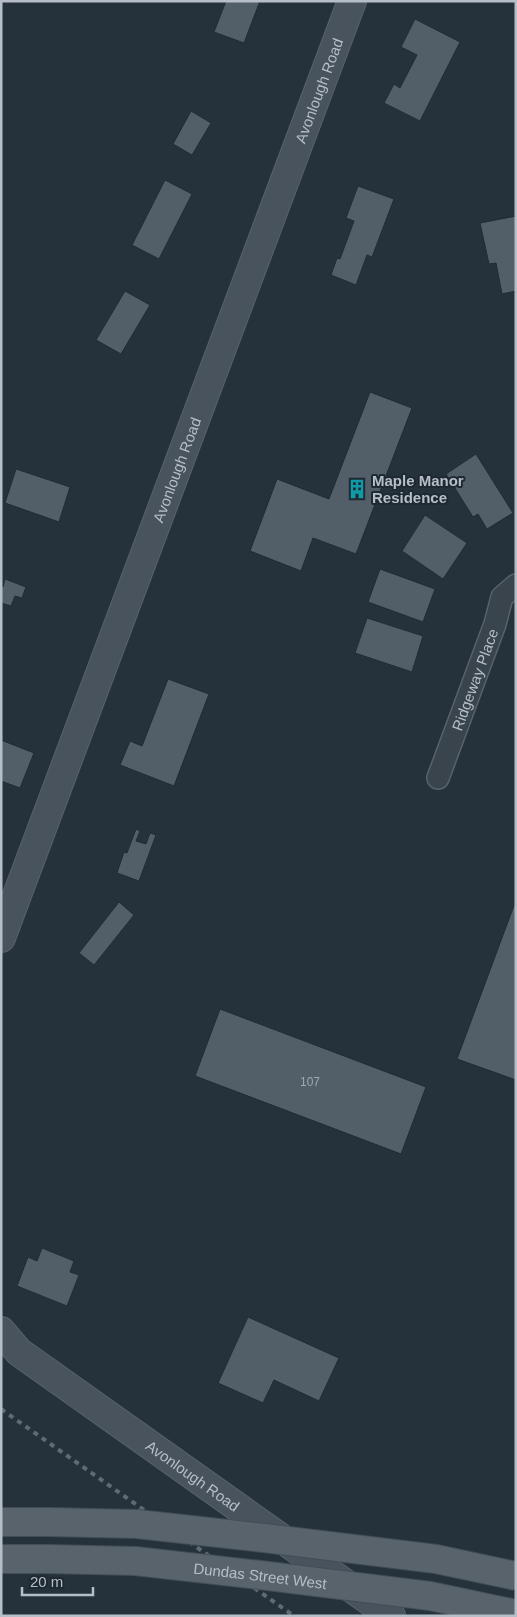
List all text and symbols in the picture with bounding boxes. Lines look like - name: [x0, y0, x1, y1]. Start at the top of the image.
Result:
- street label: Avonlough Road: [291, 36, 346, 145]
- street label: Avonlough Road: [149, 415, 204, 525]
- place label: Maple Manor Residence: [372, 472, 464, 506]
- building icon: Maple Manor Residence: [346, 478, 368, 500]
- street label: Ridgeway Place: [448, 626, 501, 733]
- house number: 107: [300, 1075, 320, 1089]
- street label: Avonlough Road: [143, 1437, 243, 1514]
- street label: Dundas Street West: [193, 1559, 329, 1592]
- scale bar: [22, 1564, 94, 1596]
- text: 20 m: [30, 1573, 63, 1590]

